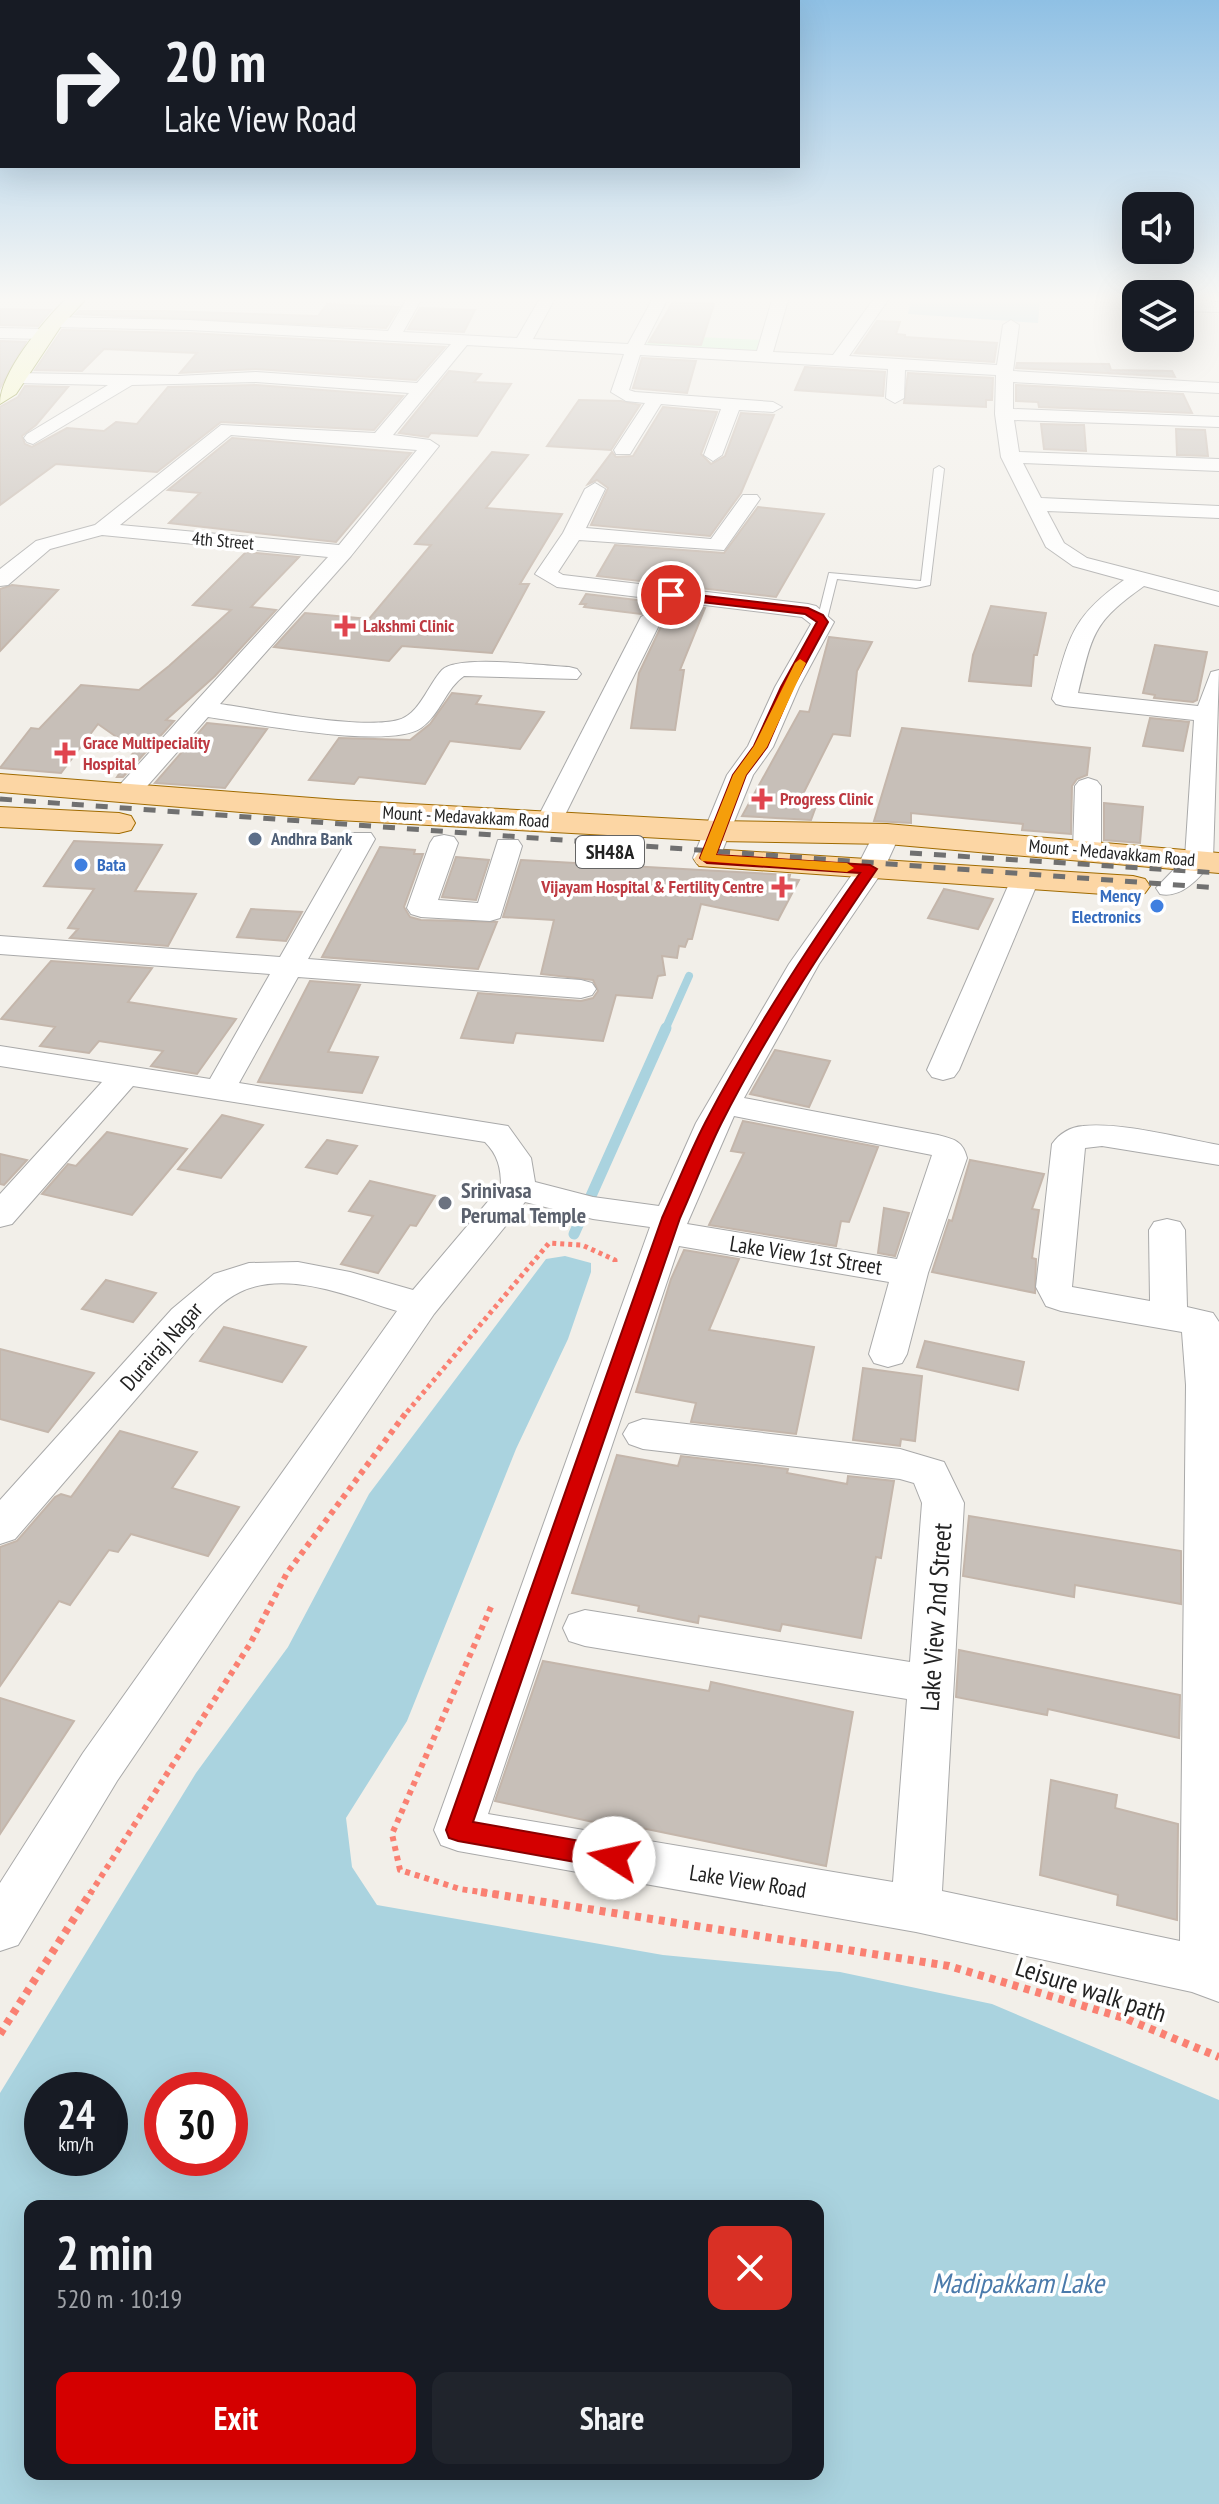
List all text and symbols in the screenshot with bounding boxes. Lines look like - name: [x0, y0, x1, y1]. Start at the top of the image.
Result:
- text: 20 m: [164, 25, 266, 97]
- icon: right: [32, 32, 136, 136]
- text: Lake View Road: [164, 95, 357, 142]
- map controls: [1122, 192, 1194, 352]
- button: sound: [1122, 192, 1194, 264]
- button: layers: [1122, 280, 1194, 352]
- street label: 4th Street: [191, 526, 255, 555]
- pin: [637, 561, 705, 629]
- icon: arrive: [649, 573, 693, 617]
- place label: Lakshmi Clinic: [363, 614, 455, 637]
- marker: Lakshmi Clinic: [334, 615, 356, 637]
- place label: Grace Multipeciality Hospital: [83, 731, 211, 775]
- marker: Grace Multipeciality Hospital: [54, 742, 76, 764]
- place label: Progress Clinic: [780, 787, 874, 810]
- marker: Progress Clinic: [751, 788, 773, 810]
- street label: Mount - Medavakkam Road: [382, 801, 550, 832]
- place label: Andhra Bank: [270, 827, 353, 850]
- marker: Andhra Bank: [246, 830, 264, 848]
- street label: Mount - Medavakkam Road: [1028, 834, 1196, 871]
- road number: SH48A: [576, 836, 644, 868]
- place label: Bata: [97, 853, 126, 876]
- marker: Bata: [72, 856, 90, 874]
- place label: Vijayam Hospital & Fertility Centre: [540, 875, 764, 898]
- marker: Vijayam Hospital & Fertility Centre: [771, 876, 793, 898]
- place label: Mency Electronics: [1072, 884, 1142, 928]
- marker: Mency Electronics: [1148, 897, 1166, 915]
- place label: Srinivasa Perumal Temple: [461, 1176, 586, 1229]
- marker: Srinivasa Perumal Temple: [436, 1194, 454, 1212]
- street label: Lake View 1st Street: [728, 1229, 884, 1281]
- street label: Durairaj Nagar: [114, 1296, 208, 1396]
- street label: Lake View 2nd Street: [912, 1522, 959, 1712]
- position arrow: [572, 1816, 656, 1900]
- street label: Lake View Road: [688, 1858, 808, 1904]
- street label: Leisure walk path: [1012, 1950, 1171, 2029]
- speed limit sign: 30: [144, 2072, 248, 2176]
- text: 24: [57, 2088, 95, 2140]
- text: km/h: [58, 2131, 94, 2157]
- text: 2 min: [56, 2221, 153, 2283]
- button: close: [708, 2226, 792, 2310]
- water label: Madipakkam Lake: [932, 2264, 1107, 2301]
- text: 520 m · 10:19: [56, 2282, 182, 2315]
- button: Exit: [56, 2372, 416, 2464]
- button: Share: [432, 2372, 792, 2464]

